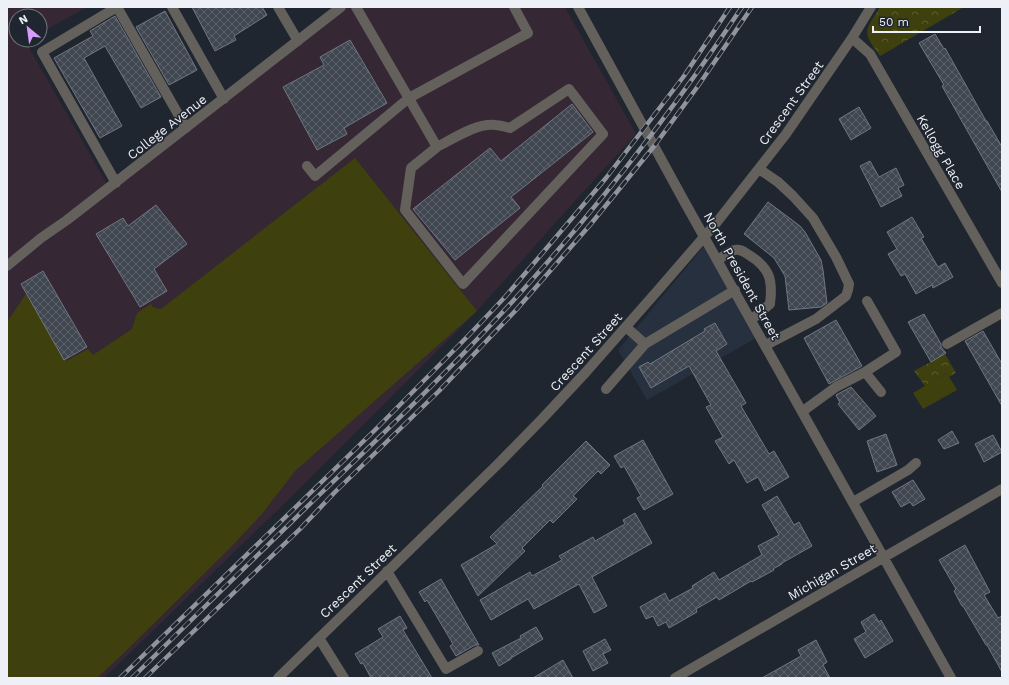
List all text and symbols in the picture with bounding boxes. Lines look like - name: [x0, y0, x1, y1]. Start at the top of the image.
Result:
- north arrow: [8, 8, 48, 48]
- scale bar: [873, 8, 980, 34]
- text: N: [17, 12, 30, 27]
- text: 50 m: [879, 15, 909, 29]
- street label: Crescent Street: [756, 58, 827, 148]
- street label: College Avenue: [124, 91, 210, 163]
- street label: Kellogg Place: [914, 112, 968, 192]
- street label: North President Street: [701, 210, 784, 343]
- street label: Crescent Street: [547, 309, 625, 394]
- street label: Crescent Street: [317, 540, 400, 621]
- street label: Michigan Street: [785, 540, 879, 603]

